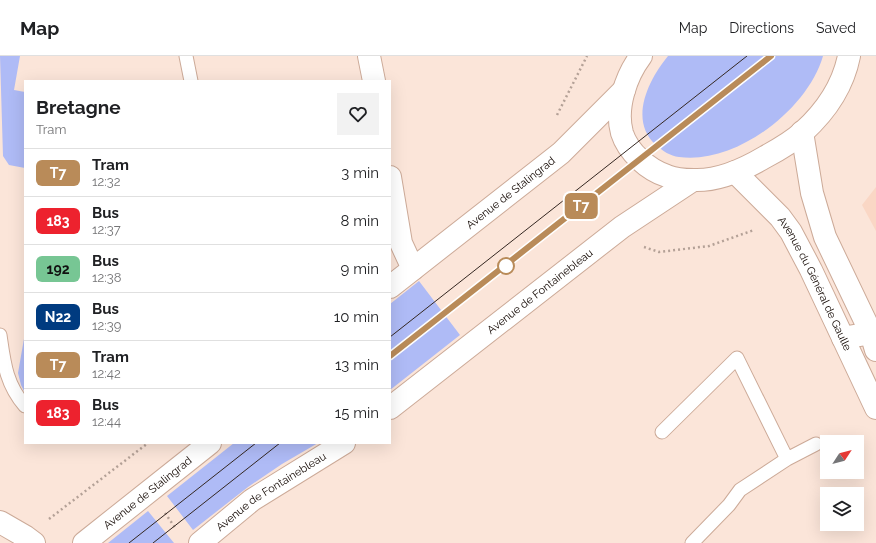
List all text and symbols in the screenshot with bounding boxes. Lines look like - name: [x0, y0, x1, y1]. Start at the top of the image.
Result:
- text: Map: [20, 17, 59, 39]
- text: Map: [679, 20, 707, 36]
- text: Directions: [729, 20, 794, 36]
- text: Saved: [816, 20, 856, 36]
- button: heart: [337, 93, 379, 135]
- text: Bretagne: [36, 96, 121, 118]
- text: Tram: [36, 122, 66, 137]
- street label: Avenue de Stalingrad: [463, 154, 558, 231]
- text: Tram: [92, 156, 129, 174]
- text: 3 min: [341, 164, 379, 182]
- text: T7: [50, 165, 66, 181]
- text: 12:32: [92, 174, 121, 189]
- line badge: T7: [563, 193, 599, 219]
- text: T7: [573, 198, 589, 214]
- text: Bus: [92, 204, 119, 222]
- text: 8 min: [340, 212, 379, 230]
- text: 183: [46, 213, 70, 229]
- street label: Avenue du Général de Gaulle: [775, 214, 855, 353]
- text: 12:37: [92, 222, 121, 237]
- street label: Avenue de Fontainebleau: [484, 246, 595, 336]
- text: Bus: [92, 252, 119, 270]
- unlabelled marker: [497, 257, 515, 275]
- text: 9 min: [341, 260, 379, 278]
- text: 192: [46, 261, 70, 277]
- text: 12:38: [92, 270, 121, 285]
- text: Bus: [92, 300, 119, 318]
- text: 10 min: [334, 308, 379, 326]
- text: N22: [45, 309, 71, 325]
- text: 12:39: [92, 318, 121, 333]
- text: Tram: [92, 348, 129, 366]
- text: 13 min: [335, 356, 379, 374]
- text: T7: [50, 357, 66, 373]
- text: 12:42: [92, 366, 121, 381]
- text: Bus: [92, 396, 119, 414]
- text: 15 min: [335, 404, 379, 422]
- text: 183: [46, 405, 70, 421]
- text: 12:44: [92, 414, 121, 429]
- north arrow: [820, 435, 864, 479]
- map controls: [820, 435, 864, 531]
- street label: Avenue de Fontainebleau: [213, 449, 328, 533]
- street label: Avenue de Stalingrad: [101, 454, 194, 532]
- button: layers: [820, 487, 864, 531]

